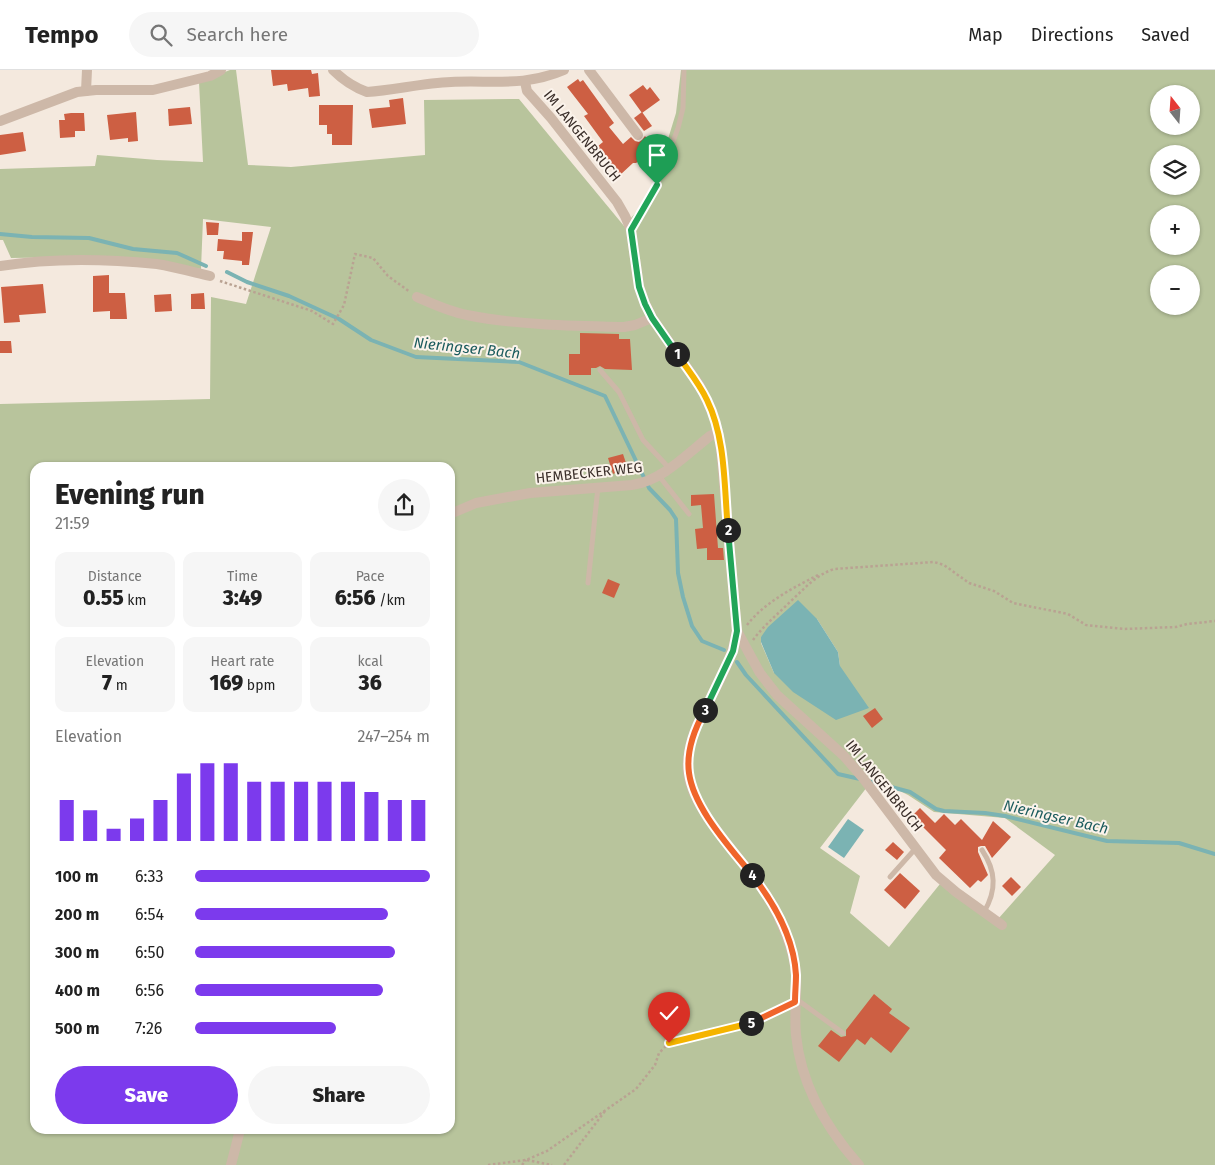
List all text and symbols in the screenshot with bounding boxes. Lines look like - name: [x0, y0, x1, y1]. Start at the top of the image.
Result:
- search box: [129, 12, 479, 57]
- text: Tempo: [25, 21, 99, 49]
- icon: search: [147, 21, 175, 49]
- text: Search here: [187, 23, 288, 46]
- text: Map: [968, 24, 1003, 46]
- text: Directions: [1031, 24, 1113, 46]
- text: Saved: [1141, 24, 1190, 46]
- north arrow: [1150, 85, 1200, 135]
- map controls: [1150, 85, 1200, 315]
- street label: IM LANGENBRUCH: [540, 87, 624, 185]
- pin: [636, 134, 678, 185]
- icon: arrive: [643, 141, 671, 169]
- button: layers: [1150, 145, 1200, 195]
- button: +: [1150, 205, 1200, 255]
- button: −: [1150, 265, 1200, 315]
- water label: Nieringser Bach: [413, 333, 521, 363]
- pin: 1: [664, 342, 690, 366]
- text: 1: [674, 346, 681, 363]
- street label: HEMBECKER WEG: [535, 459, 643, 487]
- text: Evening run: [55, 478, 205, 511]
- button: share: [378, 479, 430, 531]
- text: 21:59: [55, 514, 90, 533]
- pin: 2: [716, 518, 740, 542]
- text: 2: [725, 522, 732, 539]
- text: Distance: [88, 568, 142, 585]
- text: Time: [227, 568, 258, 585]
- text: Pace: [356, 568, 385, 585]
- text: 0.55: [83, 585, 124, 611]
- text: 3:49: [223, 585, 262, 611]
- text: 6:56: [335, 585, 375, 611]
- text: km: [124, 592, 147, 609]
- text: /km: [375, 592, 406, 609]
- text: Elevation: [85, 653, 144, 670]
- text: Heart rate: [211, 653, 274, 670]
- text: kcal: [358, 653, 383, 670]
- text: 7: [102, 670, 112, 696]
- text: 169: [209, 670, 243, 696]
- text: 36: [359, 670, 382, 696]
- text: m: [112, 677, 128, 694]
- text: bpm: [243, 677, 275, 694]
- pin: 3: [692, 698, 718, 722]
- text: 3: [702, 702, 709, 719]
- text: Elevation: [55, 727, 122, 746]
- text: 247–254 m: [358, 727, 430, 746]
- street label: IM LANGENBRUCH: [842, 737, 926, 835]
- water label: Nieringser Bach: [1002, 796, 1110, 838]
- pin: 4: [740, 862, 764, 888]
- text: 100 m: [55, 867, 98, 886]
- text: 6:33: [135, 867, 163, 886]
- text: 4: [749, 867, 756, 884]
- text: 200 m: [55, 905, 99, 924]
- text: 6:54: [135, 905, 164, 924]
- text: 300 m: [55, 943, 99, 962]
- text: 6:50: [135, 943, 164, 962]
- text: 400 m: [55, 981, 100, 1000]
- text: 6:56: [135, 981, 164, 1000]
- pin: [648, 992, 690, 1043]
- icon: check: [655, 999, 683, 1027]
- pin: 5: [738, 1010, 764, 1036]
- text: 5: [748, 1015, 755, 1032]
- text: 500 m: [55, 1019, 100, 1038]
- text: 7:26: [135, 1019, 162, 1038]
- button: Save: [55, 1066, 238, 1124]
- button: Share: [248, 1066, 430, 1124]

